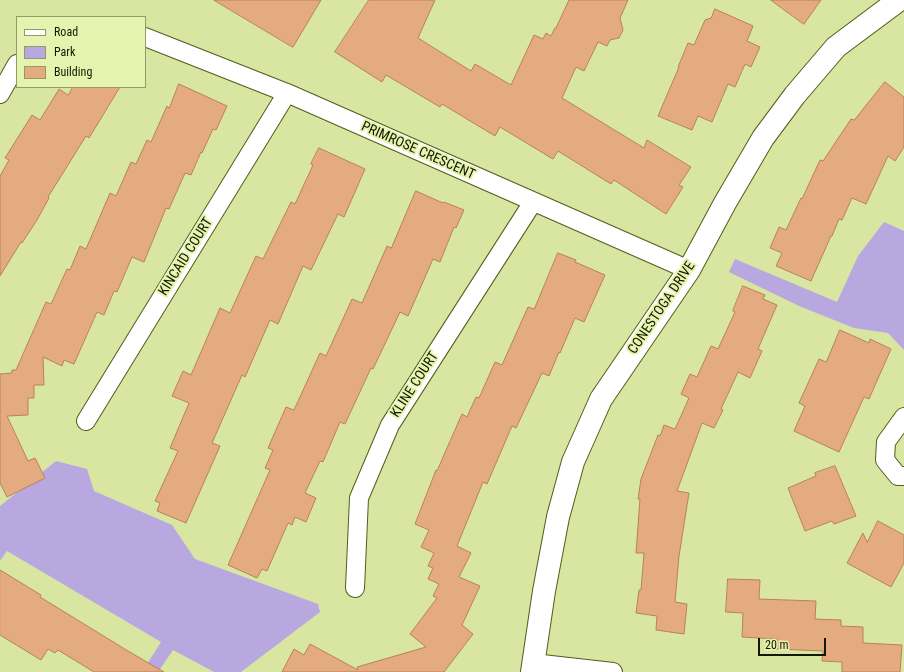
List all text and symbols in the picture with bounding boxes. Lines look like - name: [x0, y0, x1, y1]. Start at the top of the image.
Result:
- legend: [16, 16, 146, 88]
- text: Road: [54, 25, 78, 39]
- text: Park: [54, 45, 75, 59]
- text: Building: [54, 65, 92, 79]
- street label: PRIMROSE CRESCENT: [358, 118, 478, 184]
- street label: KINCAID COURT: [155, 215, 217, 299]
- street label: CONESTOGA DRIVE: [625, 259, 699, 357]
- street label: KLINE COURT: [388, 349, 442, 421]
- scale bar: [760, 630, 828, 656]
- text: 20 m: [765, 638, 789, 652]

